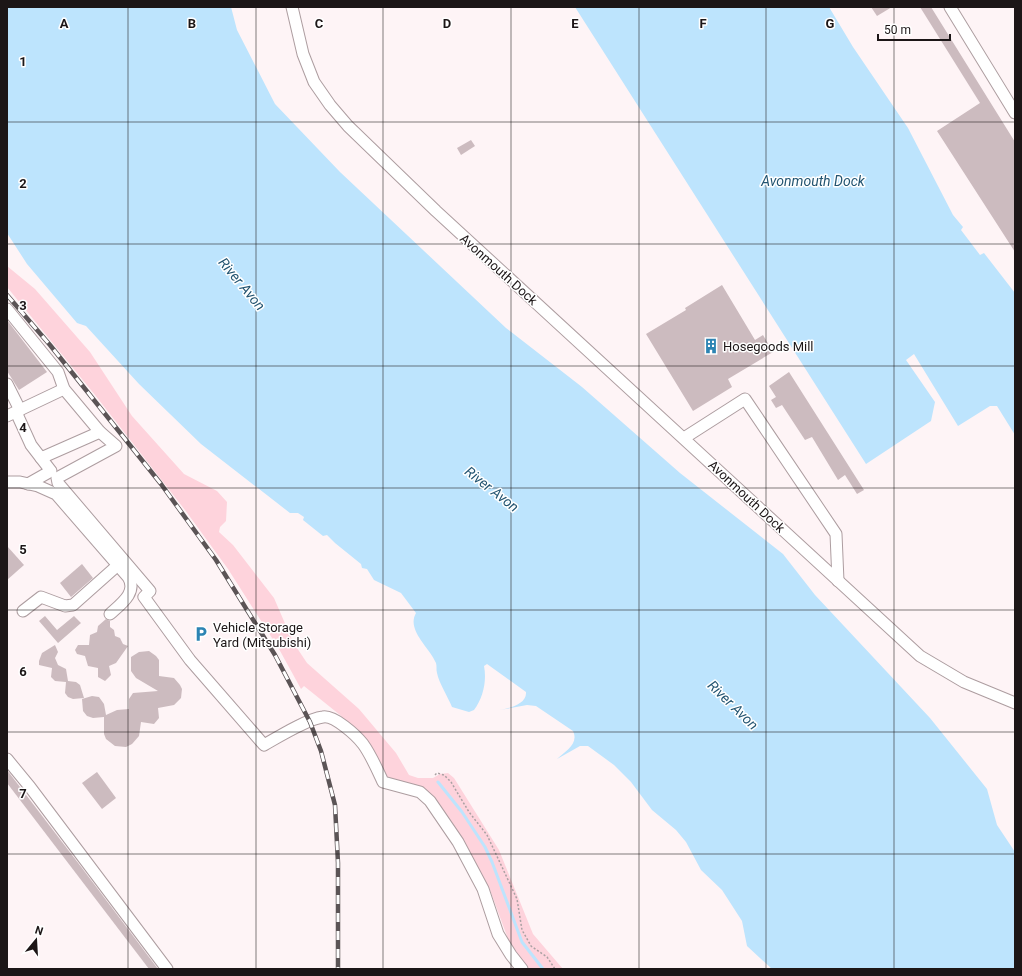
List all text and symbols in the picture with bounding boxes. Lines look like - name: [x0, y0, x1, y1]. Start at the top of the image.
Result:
- text: A: [60, 16, 69, 31]
- text: B: [188, 16, 196, 31]
- text: C: [315, 16, 324, 31]
- text: D: [443, 16, 451, 31]
- text: E: [571, 16, 579, 31]
- text: F: [699, 16, 707, 31]
- text: G: [826, 16, 835, 31]
- scale bar: [878, 16, 950, 42]
- text: 50 m: [884, 23, 911, 37]
- text: 1: [19, 54, 27, 69]
- water label: Avonmouth Dock: [760, 173, 866, 189]
- text: 2: [19, 176, 27, 191]
- street label: Avonmouth Dock: [457, 231, 541, 308]
- water label: River Avon: [215, 254, 269, 314]
- text: 3: [19, 298, 27, 313]
- building icon: Hosegoods Mill: [702, 337, 720, 355]
- place label: Hosegoods Mill: [723, 339, 814, 354]
- text: 4: [19, 420, 27, 435]
- street label: Avonmouth Dock: [705, 457, 788, 536]
- water label: River Avon: [462, 463, 522, 515]
- text: 5: [19, 542, 27, 557]
- place label: Vehicle Storage Yard (Mitsubishi): [213, 620, 311, 650]
- parking icon: Vehicle Storage Yard (Mitsubishi): [192, 625, 210, 643]
- text: 6: [19, 664, 27, 679]
- water label: River Avon: [705, 677, 761, 733]
- text: 7: [19, 786, 27, 801]
- north arrow: [16, 920, 56, 960]
- text: N: [33, 924, 45, 938]

